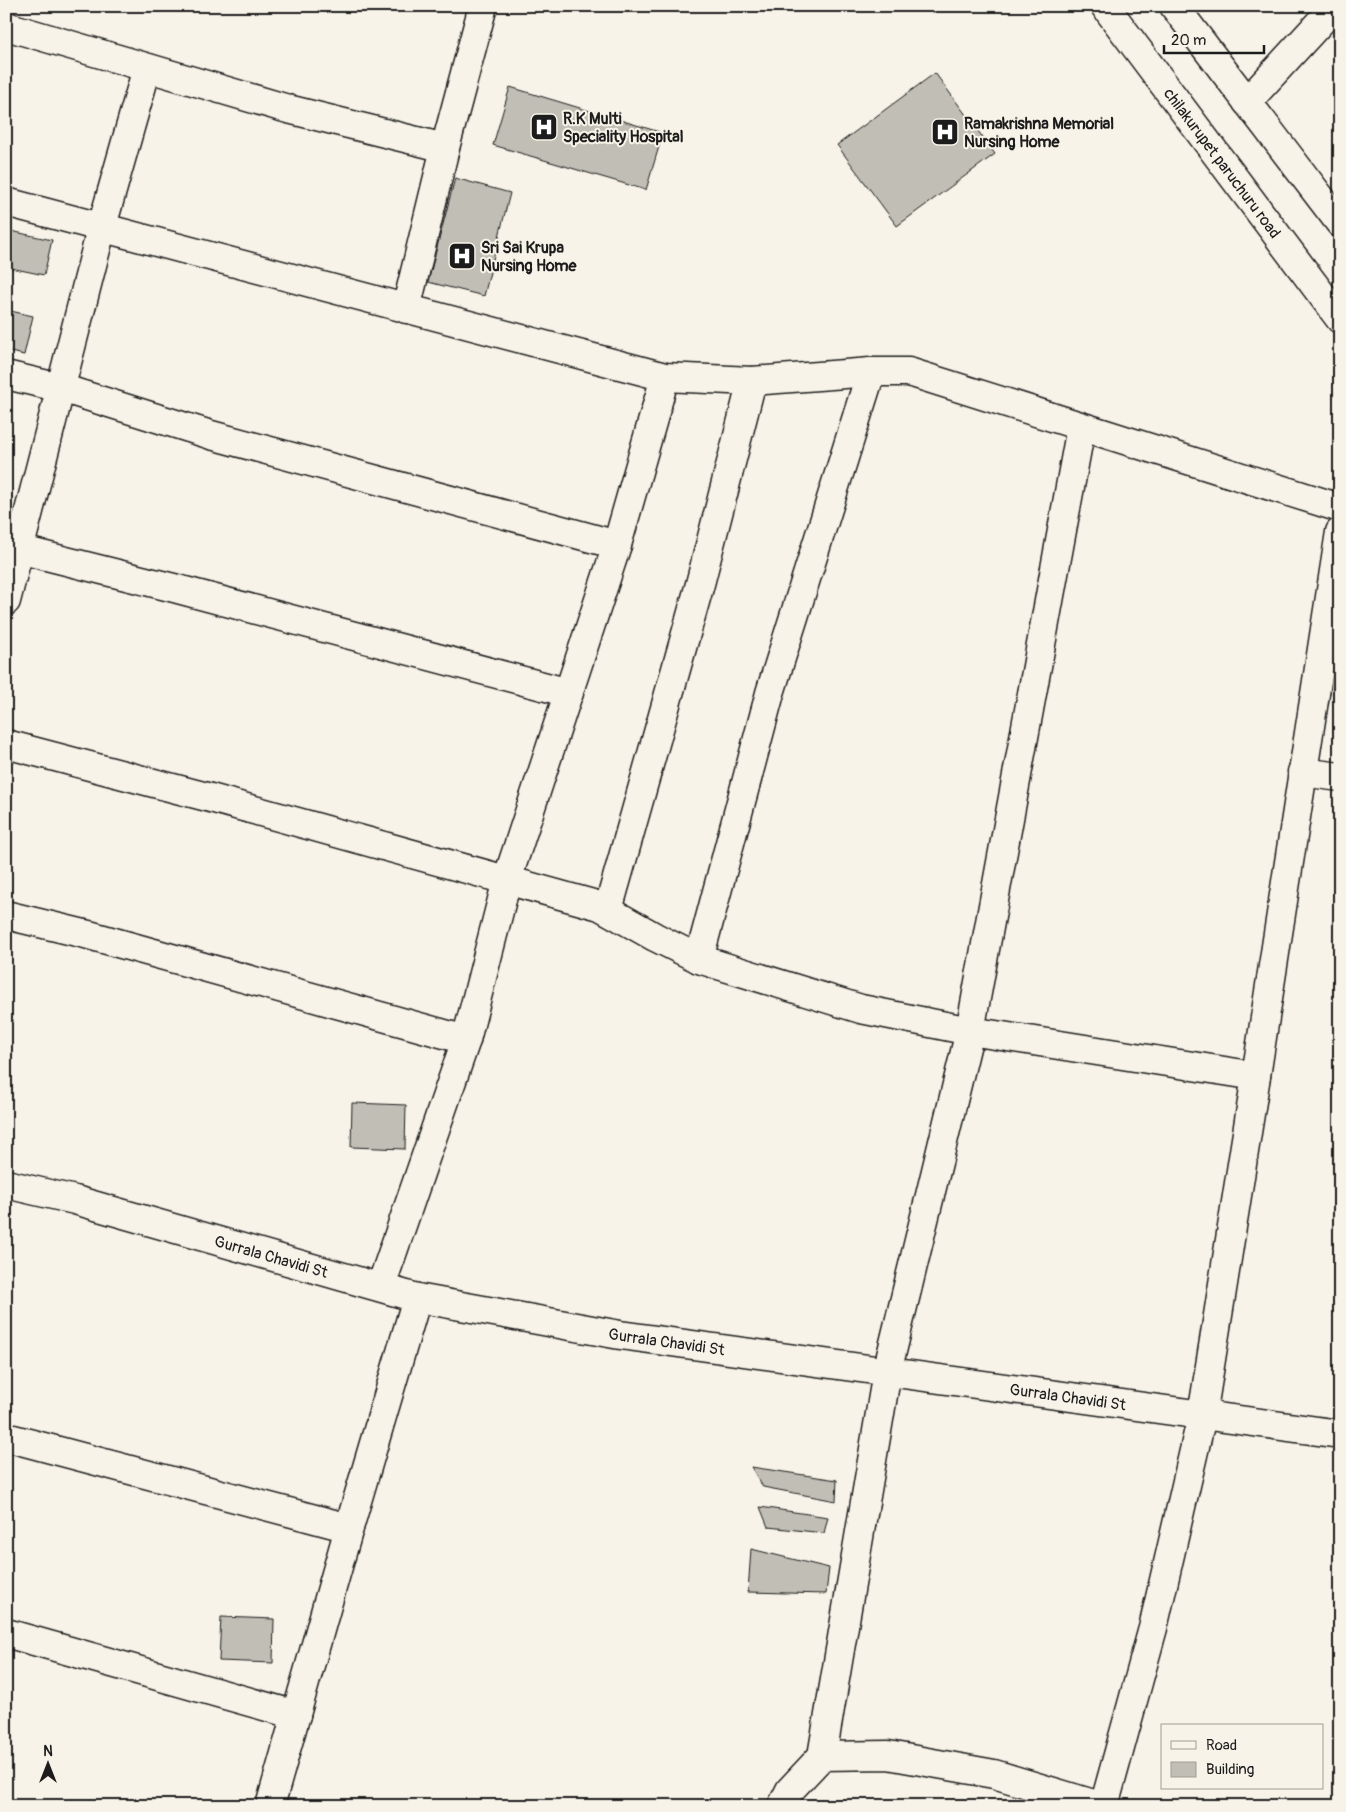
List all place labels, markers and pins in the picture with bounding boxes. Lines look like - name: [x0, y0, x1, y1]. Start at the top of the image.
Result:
- place label: R.K Multi Speciality Hospital: [563, 109, 684, 147]
- hospital icon: R.K Multi Speciality Hospital: [529, 112, 559, 142]
- place label: Ramakrishna Memorial Nursing Home: [964, 114, 1114, 152]
- hospital icon: Ramakrishna Memorial Nursing Home: [930, 117, 960, 147]
- place label: Sri Sai Krupa Nursing Home: [481, 238, 577, 276]
- hospital icon: Sri Sai Krupa Nursing Home: [447, 241, 477, 271]

